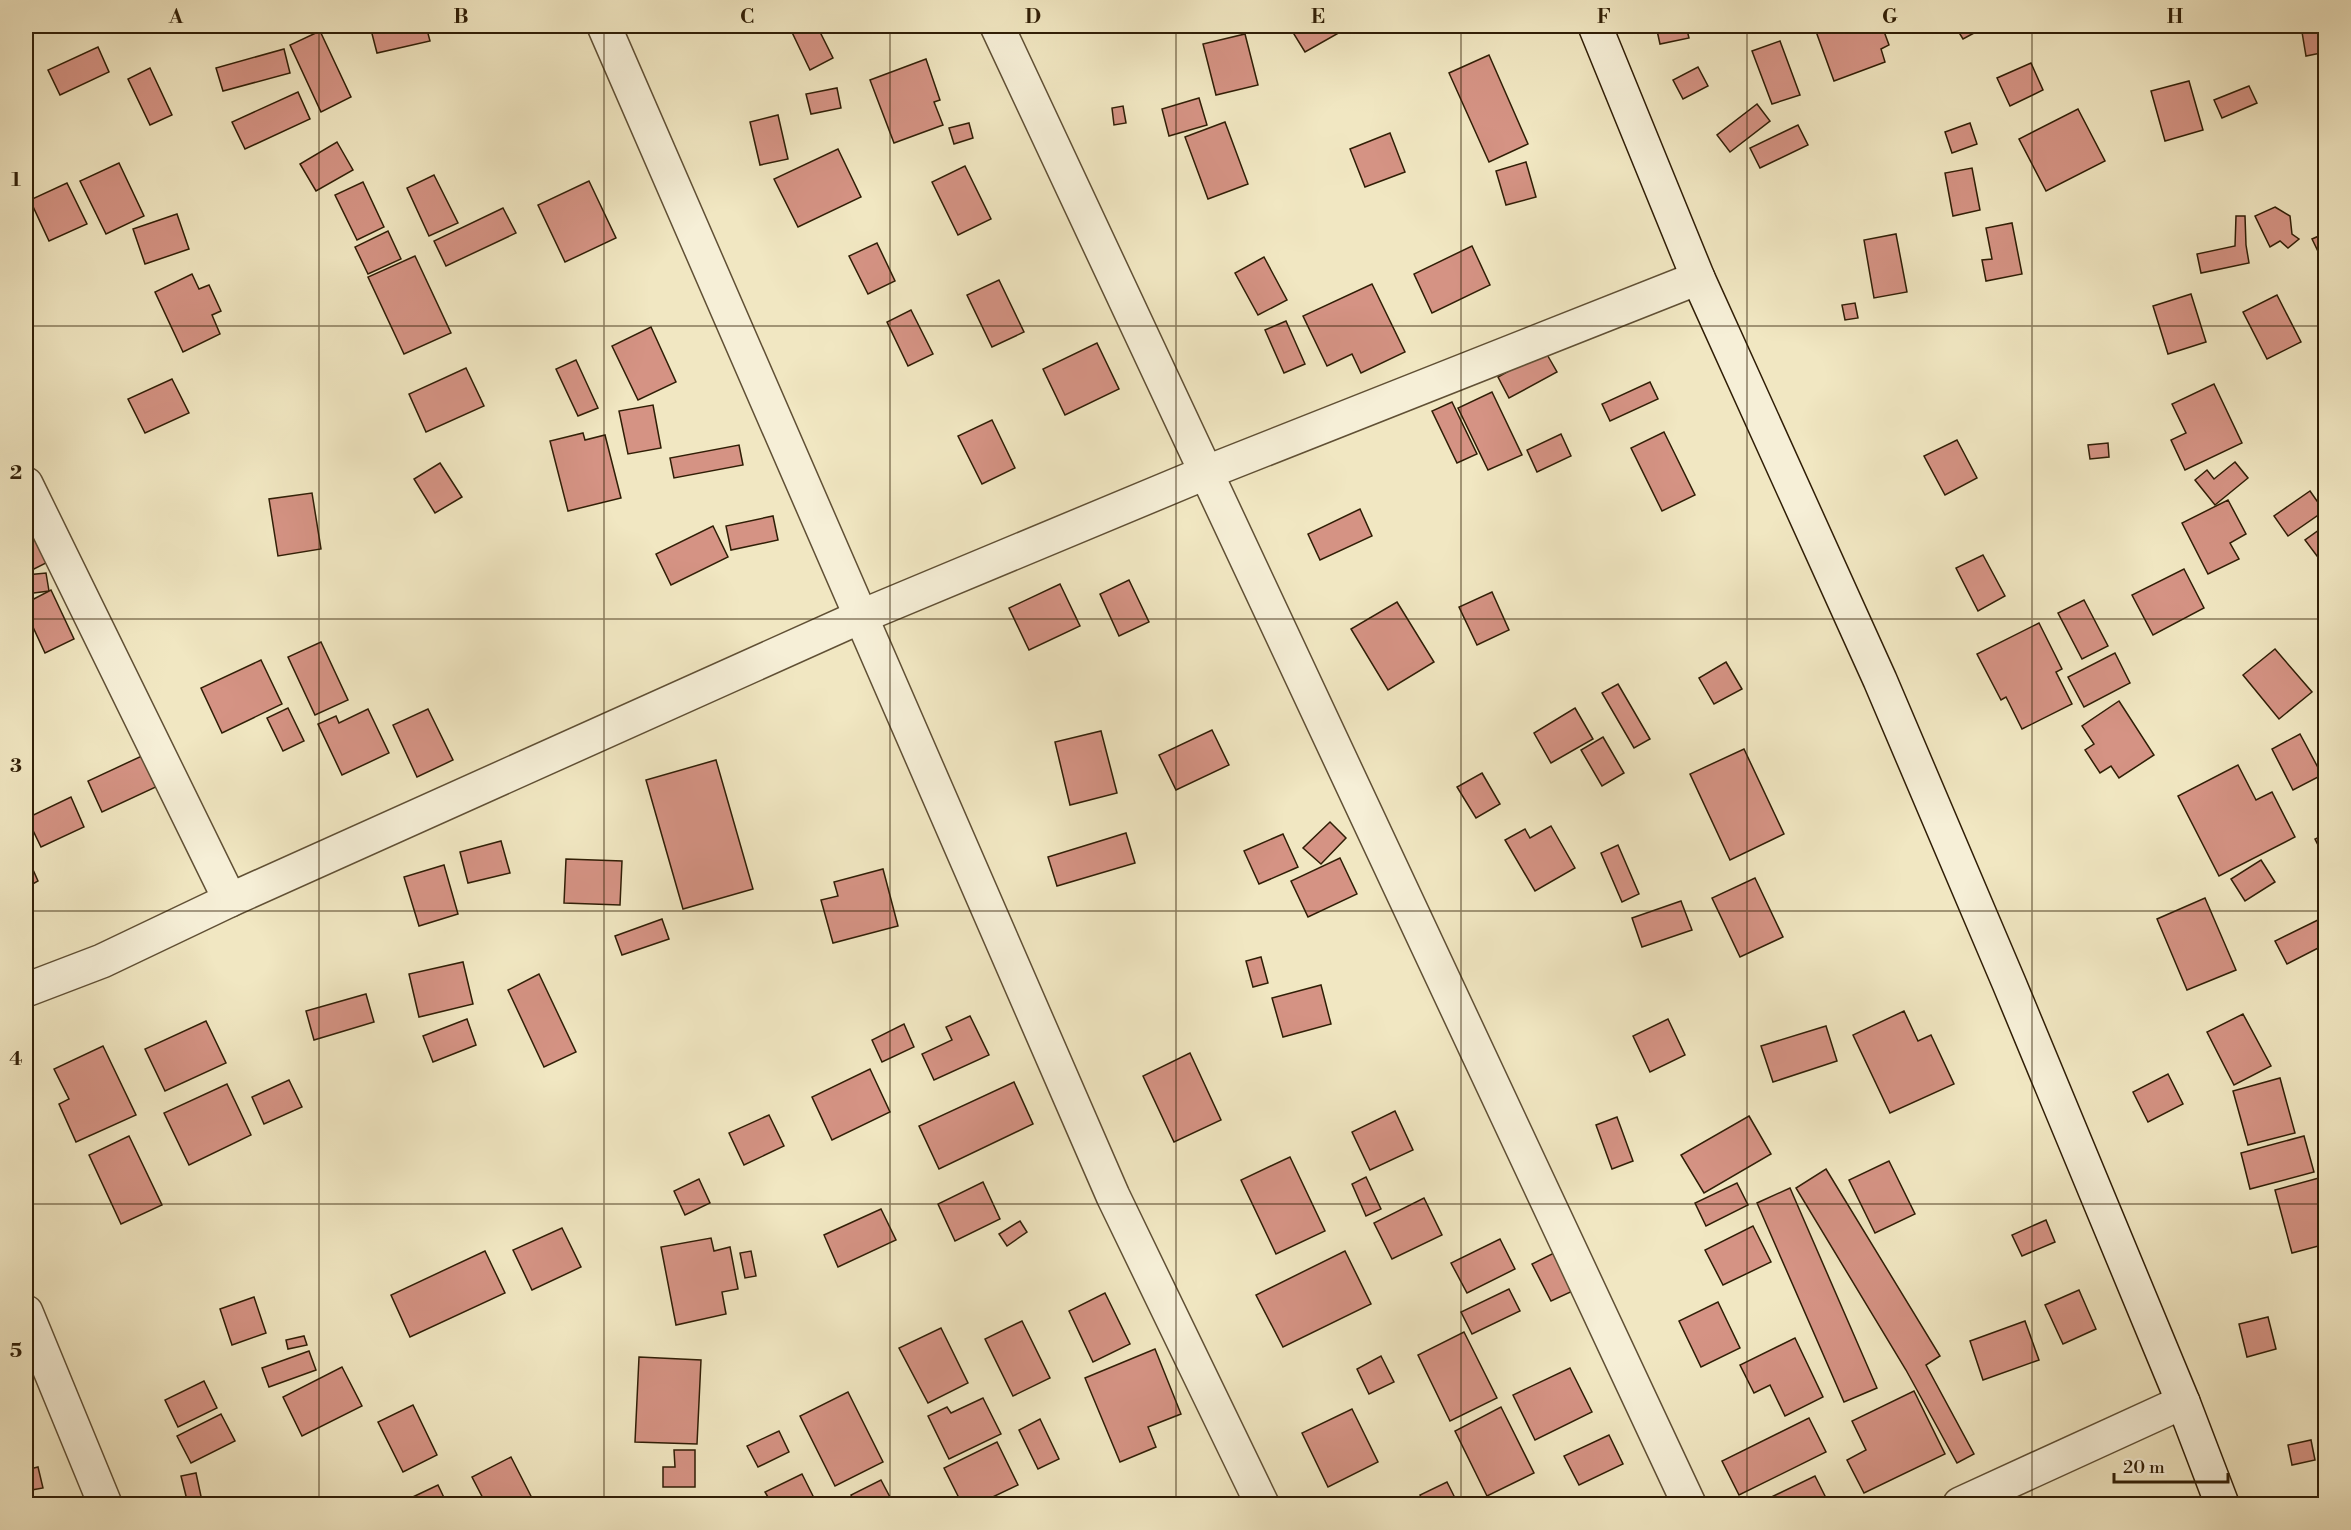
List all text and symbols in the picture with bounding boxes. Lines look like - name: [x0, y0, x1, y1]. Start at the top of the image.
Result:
- text: A: [168, 5, 184, 30]
- text: B: [453, 5, 469, 30]
- text: C: [740, 5, 754, 30]
- text: D: [1025, 5, 1041, 30]
- text: E: [1311, 5, 1325, 30]
- text: F: [1597, 5, 1611, 30]
- text: G: [1882, 5, 1898, 30]
- text: H: [2167, 5, 2184, 30]
- text: 1: [11, 168, 21, 193]
- text: 2: [10, 461, 22, 486]
- text: 3: [10, 754, 22, 779]
- text: 4: [9, 1047, 23, 1072]
- text: 5: [10, 1339, 22, 1364]
- scale bar: [2114, 1446, 2228, 1484]
- text: 20 m: [2123, 1456, 2165, 1479]

